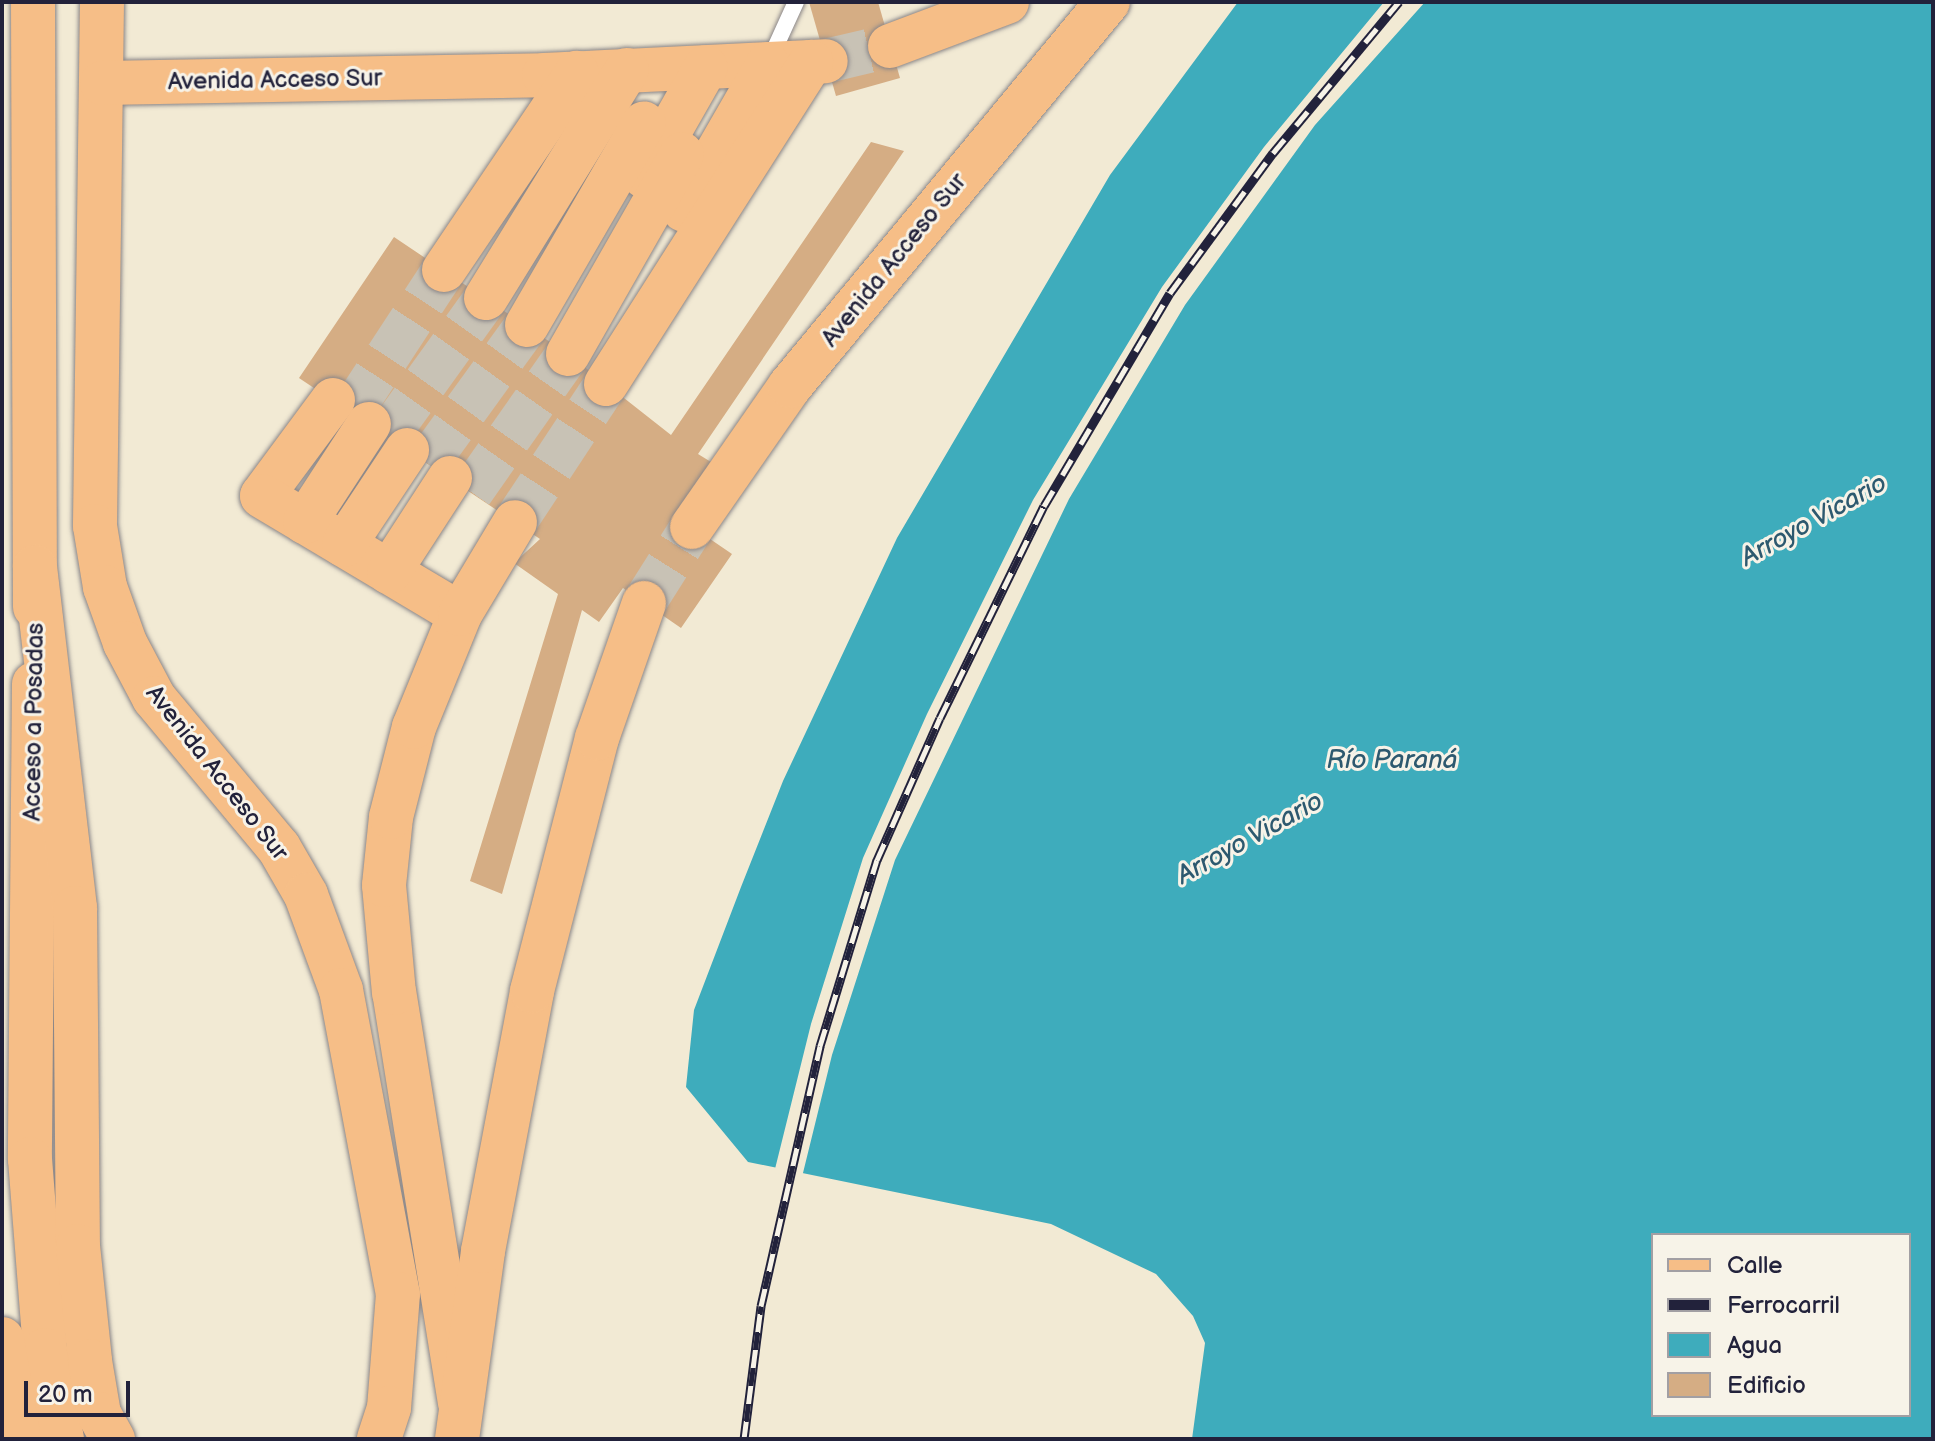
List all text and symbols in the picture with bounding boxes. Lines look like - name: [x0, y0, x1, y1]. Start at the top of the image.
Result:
- street label: Avenida Acceso Sur: [167, 64, 383, 96]
- street label: Avenida Acceso Sur: [815, 167, 973, 353]
- water label: Arroyo Vicario: [1735, 468, 1893, 574]
- street label: Acceso a Posadas: [18, 623, 50, 821]
- street label: Avenida Acceso Sur: [139, 679, 295, 867]
- water label: Río Paraná: [1326, 745, 1458, 777]
- water label: Arroyo Vicario: [1171, 786, 1329, 892]
- legend: [1651, 1233, 1911, 1417]
- text: Calle: [1727, 1251, 1782, 1280]
- text: Ferrocarril: [1727, 1291, 1840, 1320]
- text: Agua: [1727, 1331, 1782, 1360]
- scale bar: [28, 1365, 134, 1415]
- text: Edificio: [1727, 1371, 1806, 1400]
- text: 20 m: [38, 1380, 93, 1409]

